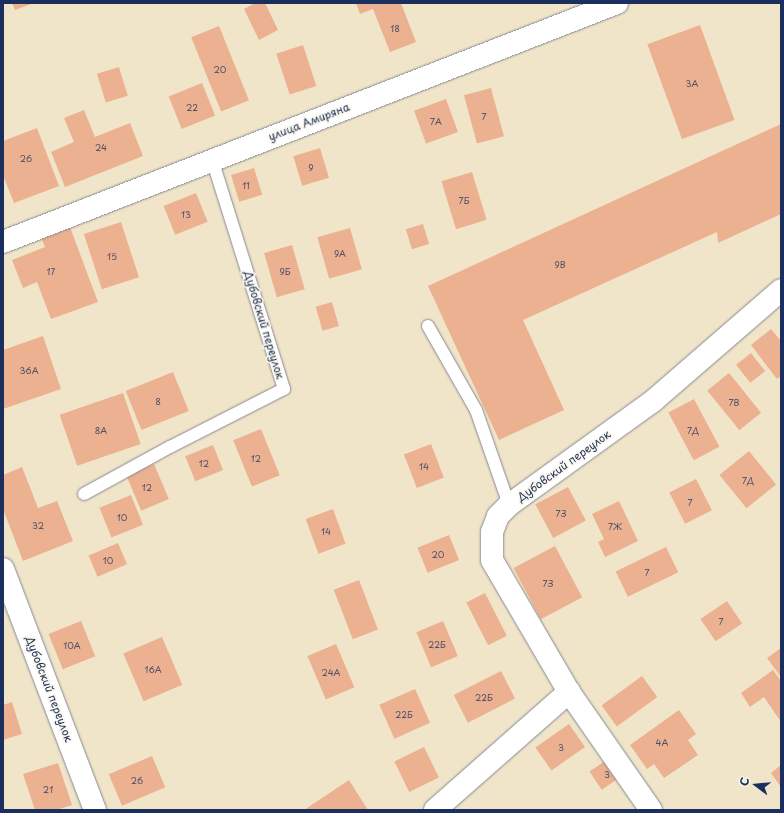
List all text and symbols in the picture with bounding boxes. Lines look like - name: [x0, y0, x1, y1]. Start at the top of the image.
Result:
- house number: 18: [390, 23, 400, 33]
- house number: 20: [214, 64, 226, 74]
- house number: 3А: [686, 78, 698, 88]
- street label: улица Амиряна: [266, 100, 352, 144]
- house number: 22: [186, 102, 198, 112]
- house number: 7: [481, 111, 487, 121]
- house number: 7А: [430, 116, 442, 126]
- house number: 24: [95, 142, 107, 152]
- house number: 26: [20, 153, 32, 163]
- house number: 9: [308, 162, 314, 172]
- house number: 11: [242, 180, 250, 190]
- house number: 7Б: [459, 195, 469, 205]
- house number: 13: [181, 209, 191, 219]
- house number: 9А: [334, 248, 346, 258]
- house number: 15: [107, 251, 117, 261]
- house number: 9В: [554, 259, 566, 269]
- house number: 17: [47, 266, 55, 276]
- house number: 9Б: [279, 266, 291, 276]
- street label: Дубовский переулок: [241, 269, 287, 381]
- house number: 36А: [19, 365, 39, 375]
- house number: 8: [155, 396, 161, 406]
- house number: 7В: [728, 397, 740, 407]
- house number: 8А: [95, 425, 107, 435]
- house number: 7Д: [687, 425, 699, 435]
- street label: Дубовский переулок: [515, 428, 613, 504]
- house number: 12: [251, 453, 261, 463]
- house number: 12: [199, 458, 209, 468]
- house number: 14: [419, 461, 429, 471]
- house number: 7Д: [742, 475, 754, 485]
- house number: 12: [142, 482, 152, 492]
- house number: 7: [687, 497, 693, 507]
- house number: 7З: [556, 508, 566, 518]
- house number: 10: [117, 512, 127, 522]
- house number: 32: [32, 520, 44, 530]
- house number: 7Ж: [608, 521, 622, 531]
- house number: 14: [321, 526, 331, 536]
- house number: 20: [432, 549, 444, 559]
- house number: 10: [103, 555, 113, 565]
- house number: 7: [644, 567, 650, 577]
- house number: 7З: [543, 578, 553, 588]
- house number: 7: [718, 616, 724, 626]
- street label: Дубовский переулок: [23, 634, 75, 744]
- house number: 22Б: [428, 639, 446, 649]
- house number: 10А: [63, 640, 81, 650]
- house number: 16А: [144, 664, 162, 674]
- house number: 24А: [322, 667, 340, 677]
- house number: 22Б: [475, 692, 493, 702]
- house number: 22Б: [395, 709, 413, 719]
- house number: 4А: [656, 737, 668, 747]
- house number: 3: [558, 742, 564, 752]
- north arrow: [736, 765, 776, 805]
- house number: 3: [604, 769, 610, 779]
- house number: 26: [131, 775, 143, 785]
- text: С: [735, 775, 753, 788]
- house number: 21: [43, 784, 53, 794]

